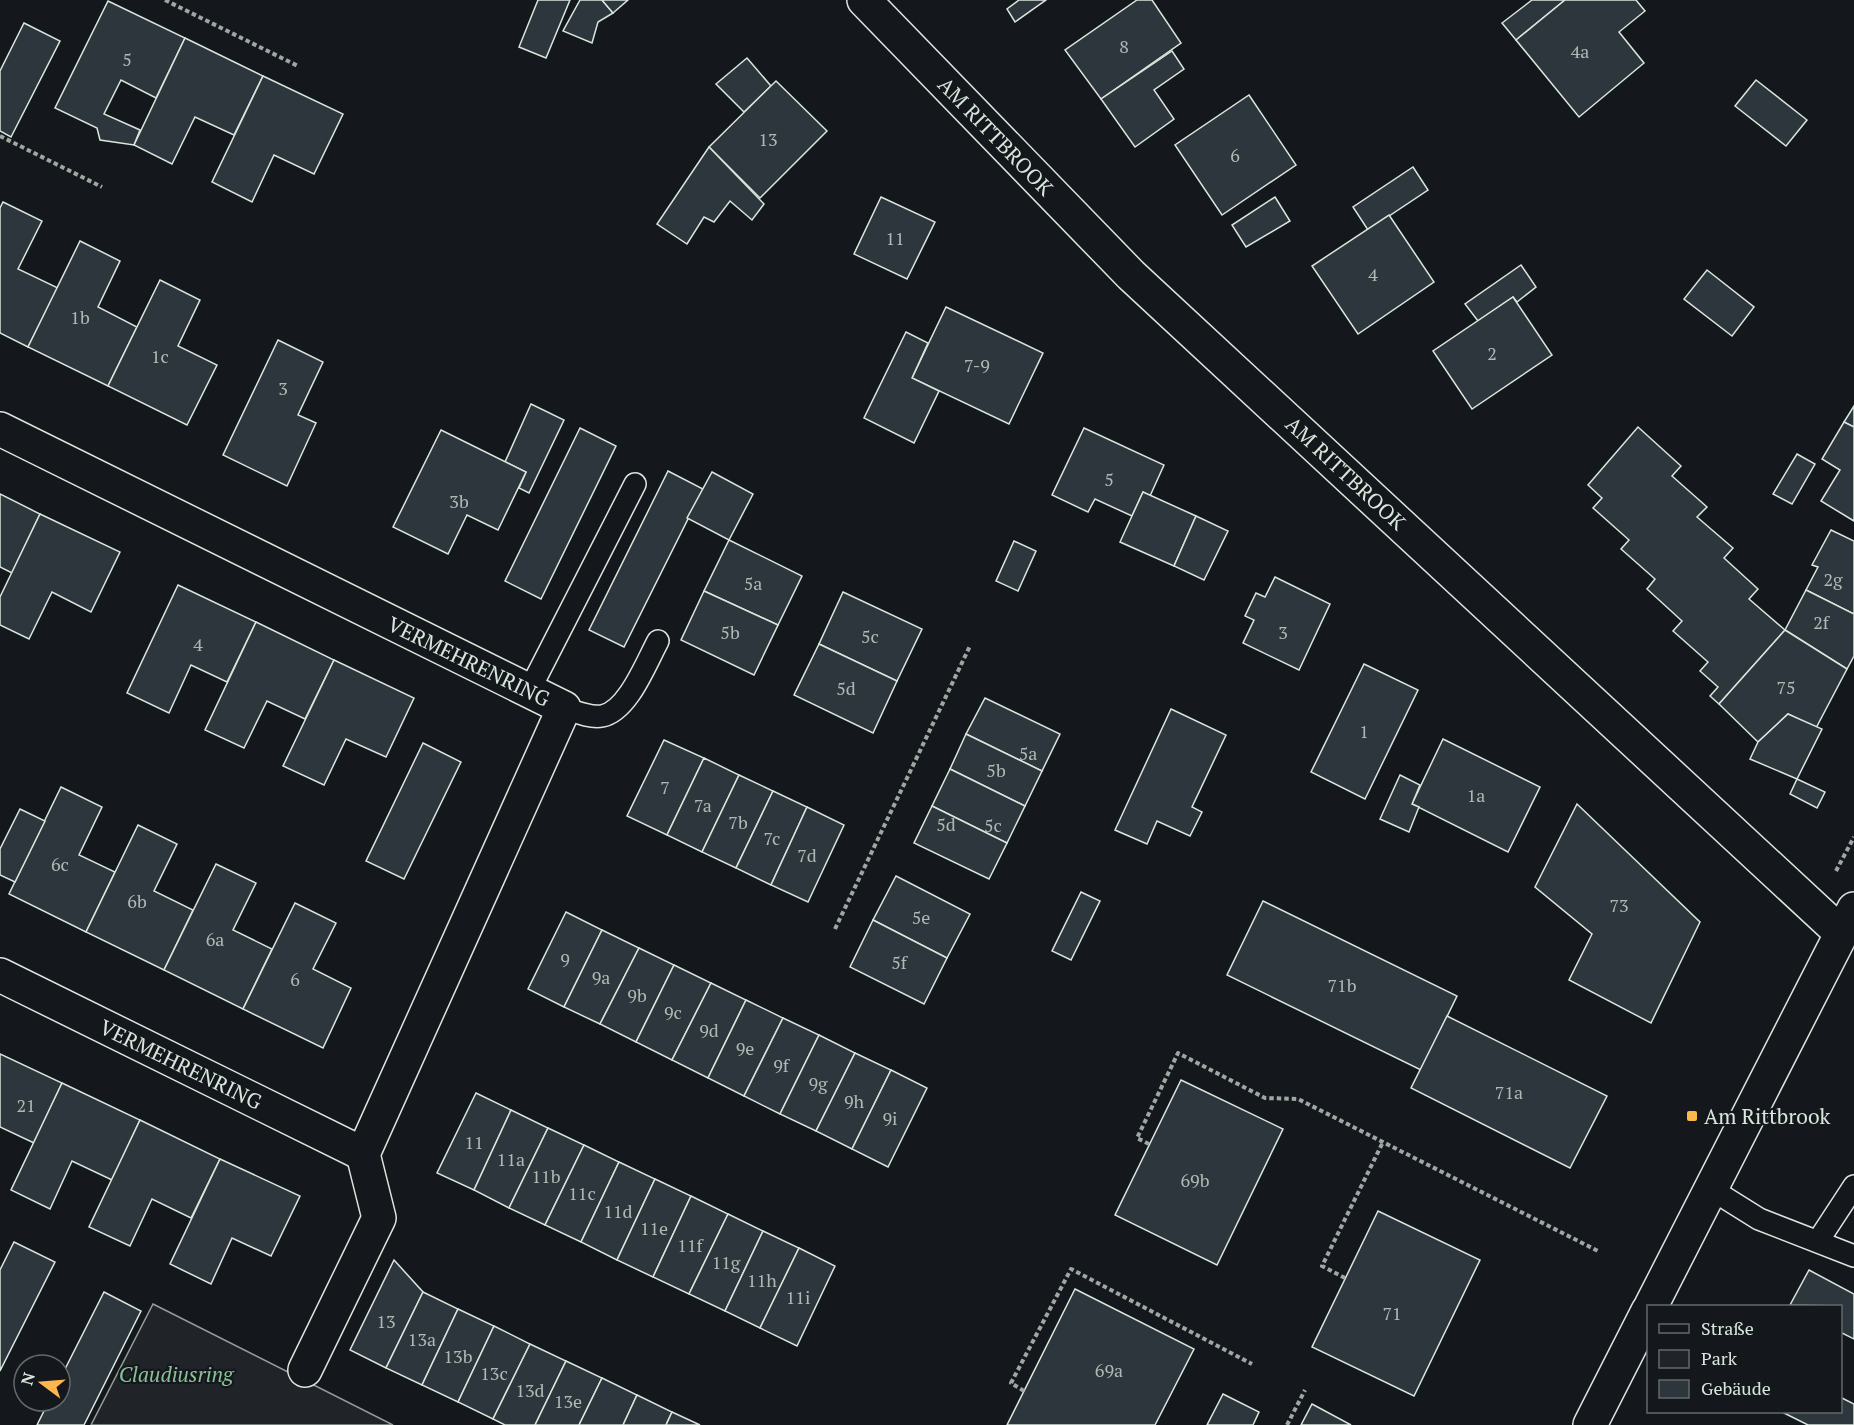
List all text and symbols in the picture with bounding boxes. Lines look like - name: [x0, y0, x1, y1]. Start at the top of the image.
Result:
- house number: 8: [1119, 34, 1129, 58]
- house number: 4a: [1571, 39, 1589, 63]
- house number: 5: [122, 47, 132, 71]
- street label: AM RITTBROOK: [932, 71, 1060, 202]
- house number: 13: [758, 127, 778, 151]
- house number: 6: [1230, 143, 1240, 167]
- house number: 11: [885, 226, 905, 250]
- house number: 4: [1368, 262, 1378, 286]
- house number: 1b: [70, 305, 90, 329]
- house number: 2: [1487, 341, 1497, 365]
- house number: 1c: [151, 344, 169, 368]
- house number: 7-9: [964, 353, 990, 377]
- house number: 3: [278, 376, 288, 400]
- street label: AM RITTBROOK: [1280, 410, 1412, 536]
- house number: 5: [1104, 467, 1114, 491]
- house number: 3b: [449, 489, 469, 513]
- house number: 2g: [1823, 567, 1843, 591]
- house number: 5a: [744, 571, 762, 595]
- street label: VERMEHRENRING: [383, 610, 555, 713]
- house number: 2f: [1813, 610, 1831, 634]
- house number: 5b: [720, 620, 740, 644]
- house number: 3: [1278, 620, 1288, 644]
- house number: 5c: [861, 624, 879, 648]
- house number: 4: [193, 632, 203, 656]
- house number: 75: [1776, 675, 1796, 699]
- house number: 5d: [836, 676, 856, 700]
- house number: 1: [1359, 719, 1369, 743]
- house number: 5a: [1019, 741, 1037, 765]
- house number: 5b: [986, 758, 1006, 782]
- house number: 7: [660, 775, 670, 799]
- house number: 1a: [1467, 783, 1485, 807]
- house number: 7a: [694, 793, 712, 817]
- house number: 7b: [728, 810, 748, 834]
- house number: 5d: [936, 812, 956, 836]
- house number: 5c: [984, 813, 1002, 837]
- house number: 7c: [763, 826, 781, 850]
- house number: 7d: [797, 843, 817, 867]
- house number: 6c: [51, 852, 69, 876]
- house number: 6b: [127, 889, 147, 913]
- house number: 73: [1609, 893, 1629, 917]
- house number: 5e: [912, 905, 930, 929]
- house number: 6a: [206, 927, 224, 951]
- house number: 9: [560, 947, 570, 971]
- house number: 5f: [891, 950, 909, 974]
- house number: 9a: [592, 965, 610, 989]
- house number: 6: [290, 967, 300, 991]
- house number: 71b: [1328, 973, 1357, 997]
- house number: 9b: [627, 983, 647, 1007]
- house number: 9c: [664, 1000, 682, 1024]
- street label: VERMEHRENRING: [95, 1013, 267, 1116]
- house number: 9d: [699, 1018, 719, 1042]
- house number: 9e: [736, 1036, 754, 1060]
- house number: 9f: [773, 1053, 791, 1077]
- house number: 9g: [808, 1071, 828, 1095]
- house number: 71a: [1495, 1080, 1523, 1104]
- house number: 9h: [844, 1089, 865, 1113]
- house number: 21: [16, 1093, 36, 1117]
- place label: Am Rittbrook: [1704, 1102, 1831, 1130]
- house number: 9i: [882, 1106, 898, 1130]
- marker: Am Rittbrook: [1685, 1109, 1699, 1123]
- house number: 11: [464, 1130, 484, 1154]
- house number: 11a: [497, 1147, 525, 1171]
- house number: 11b: [532, 1164, 561, 1188]
- house number: 69b: [1181, 1168, 1210, 1192]
- house number: 11c: [568, 1181, 596, 1205]
- house number: 11d: [603, 1199, 633, 1223]
- house number: 11e: [640, 1216, 668, 1240]
- house number: 11f: [677, 1233, 705, 1257]
- house number: 11g: [712, 1250, 741, 1274]
- house number: 11h: [747, 1268, 777, 1292]
- house number: 11i: [786, 1285, 810, 1309]
- house number: 71: [1382, 1301, 1402, 1325]
- legend: [1647, 1305, 1842, 1413]
- house number: 13: [376, 1309, 396, 1333]
- text: Straße: [1701, 1316, 1754, 1340]
- house number: 13a: [408, 1327, 436, 1351]
- house number: 13b: [444, 1344, 473, 1368]
- text: Park: [1701, 1346, 1738, 1370]
- north arrow: [12, 1353, 72, 1413]
- house number: 69a: [1095, 1358, 1123, 1382]
- park label: Claudiusring: [119, 1360, 235, 1388]
- house number: 13c: [480, 1361, 508, 1385]
- text: N: [15, 1370, 40, 1388]
- text: Gebäude: [1701, 1376, 1771, 1400]
- house number: 13d: [515, 1378, 545, 1402]
- house number: 13e: [554, 1389, 582, 1413]

